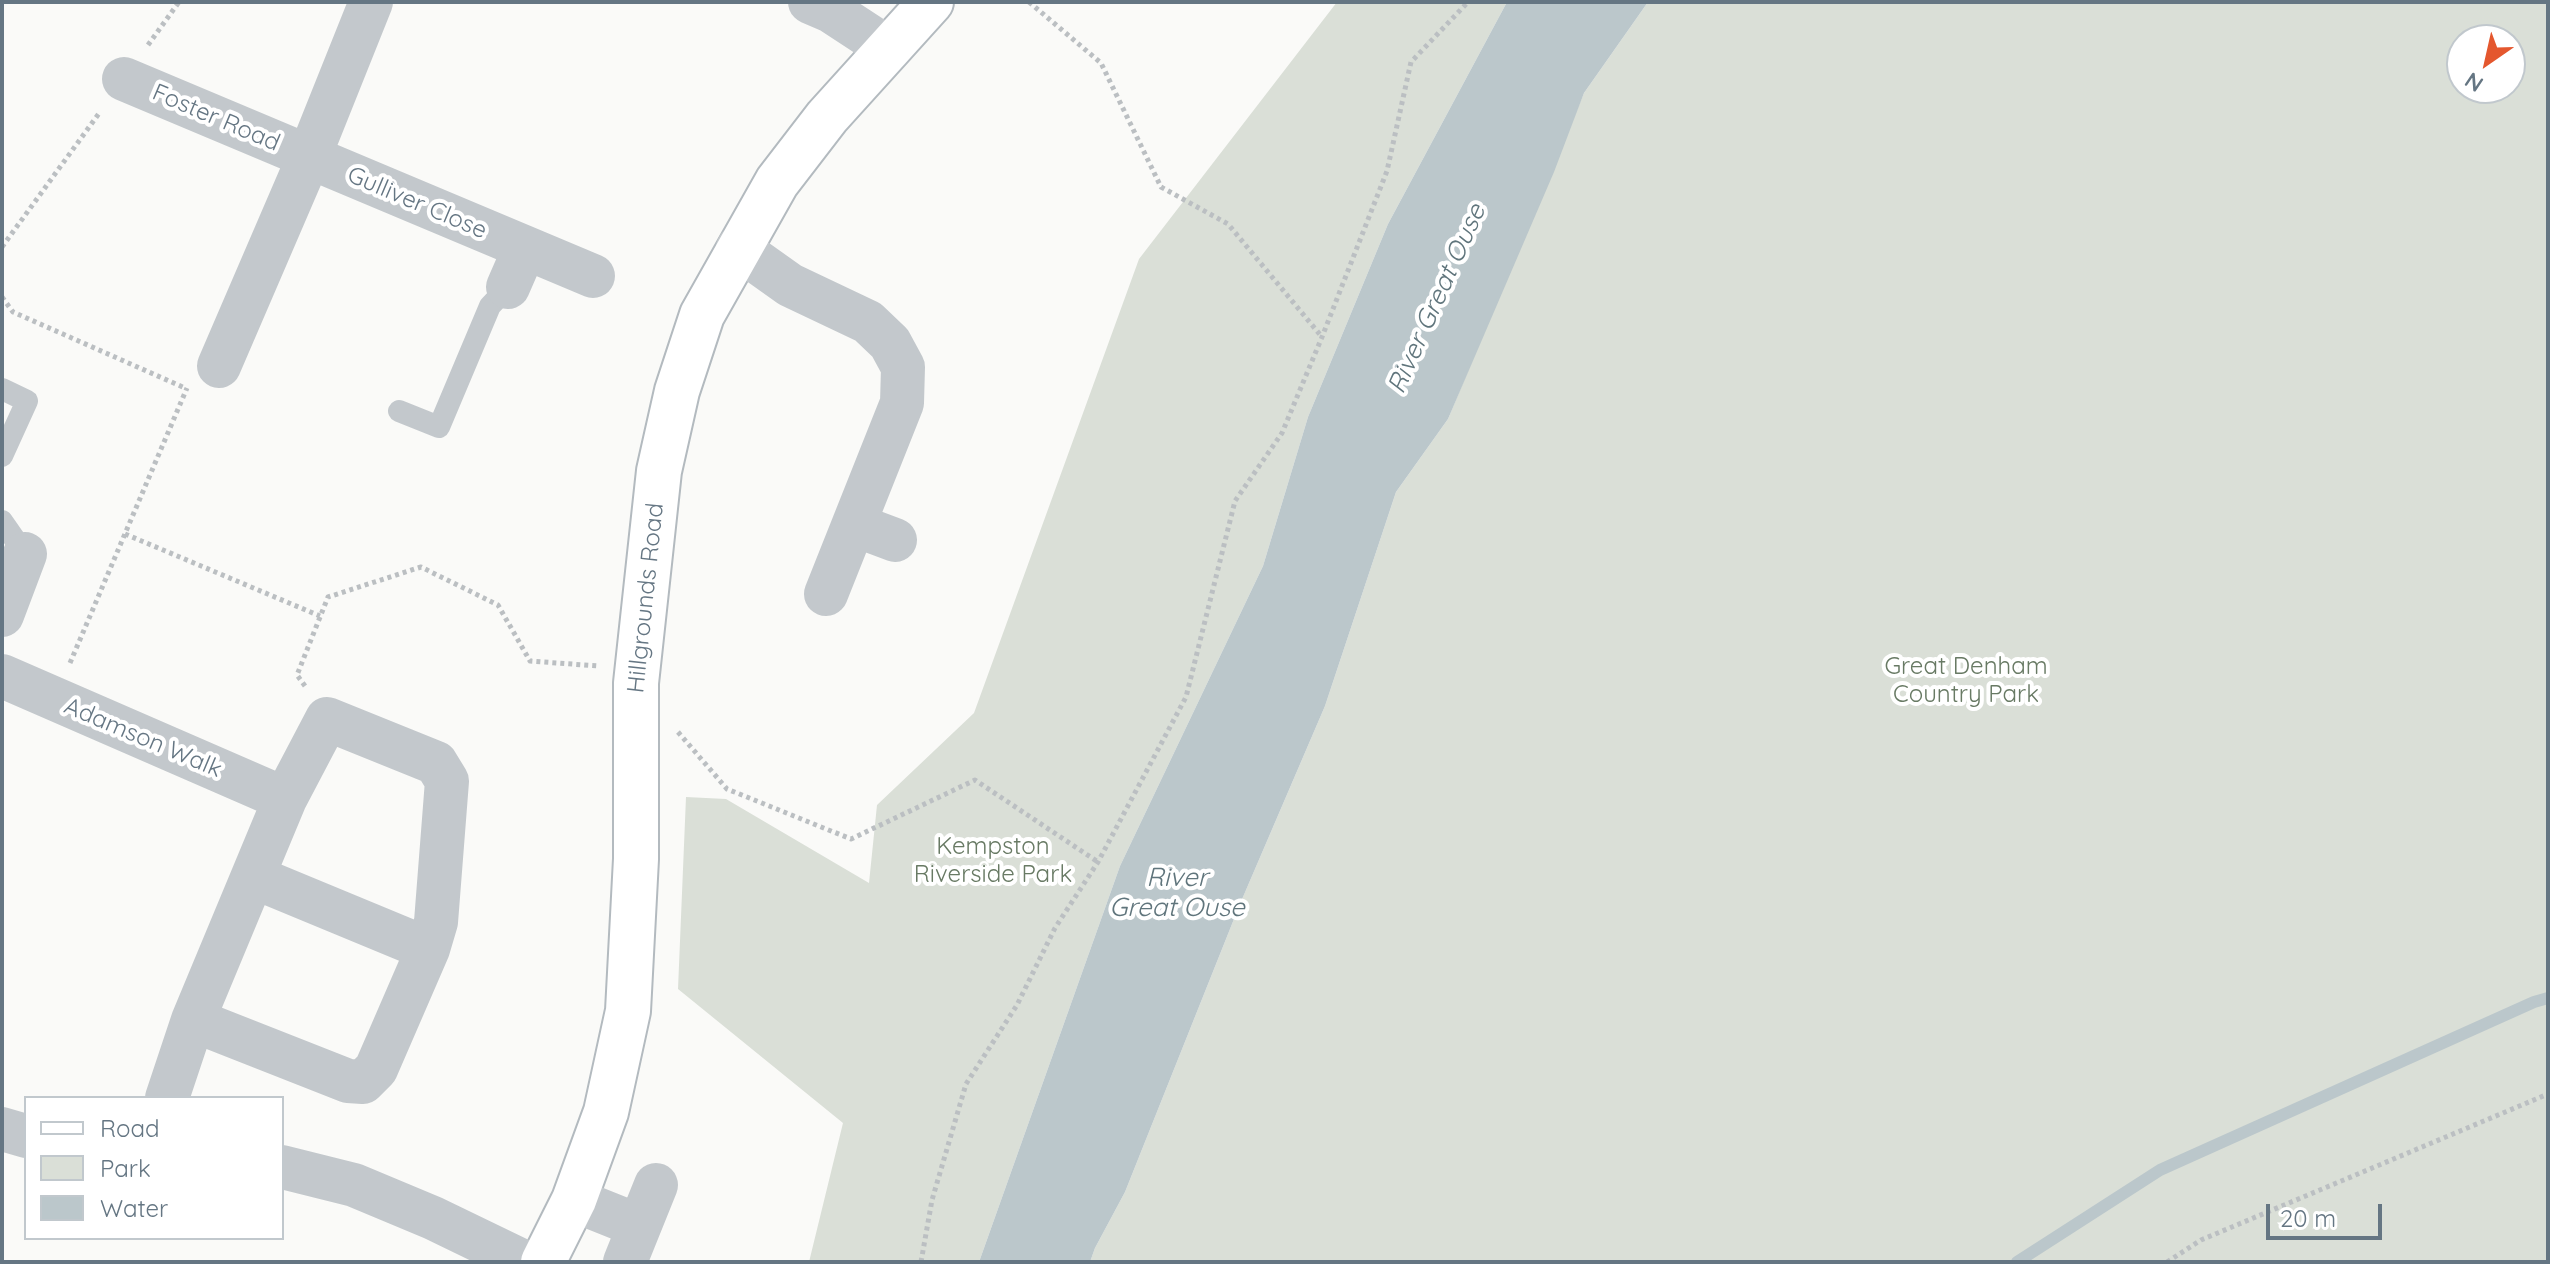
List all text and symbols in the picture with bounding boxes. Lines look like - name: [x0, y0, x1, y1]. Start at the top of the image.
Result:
- north arrow: [2446, 24, 2526, 104]
- text: N: [2459, 66, 2488, 98]
- street label: Foster Road: [148, 78, 284, 158]
- street label: Gulliver Close: [343, 161, 491, 245]
- water label: River Great Ouse: [1381, 199, 1493, 399]
- street label: Hillgrounds Road: [622, 502, 670, 694]
- park label: Great Denham Country Park: [1884, 653, 2048, 709]
- street label: Adamson Walk: [60, 692, 226, 784]
- park label: Kempston Riverside Park: [914, 833, 1072, 889]
- water label: River Great Ouse: [1109, 862, 1245, 924]
- legend: [24, 1096, 284, 1240]
- text: Road: [100, 1113, 160, 1143]
- text: Park: [100, 1153, 151, 1183]
- scale bar: [2270, 1188, 2386, 1238]
- text: Water: [100, 1193, 168, 1223]
- text: 20 m: [2280, 1203, 2336, 1233]

